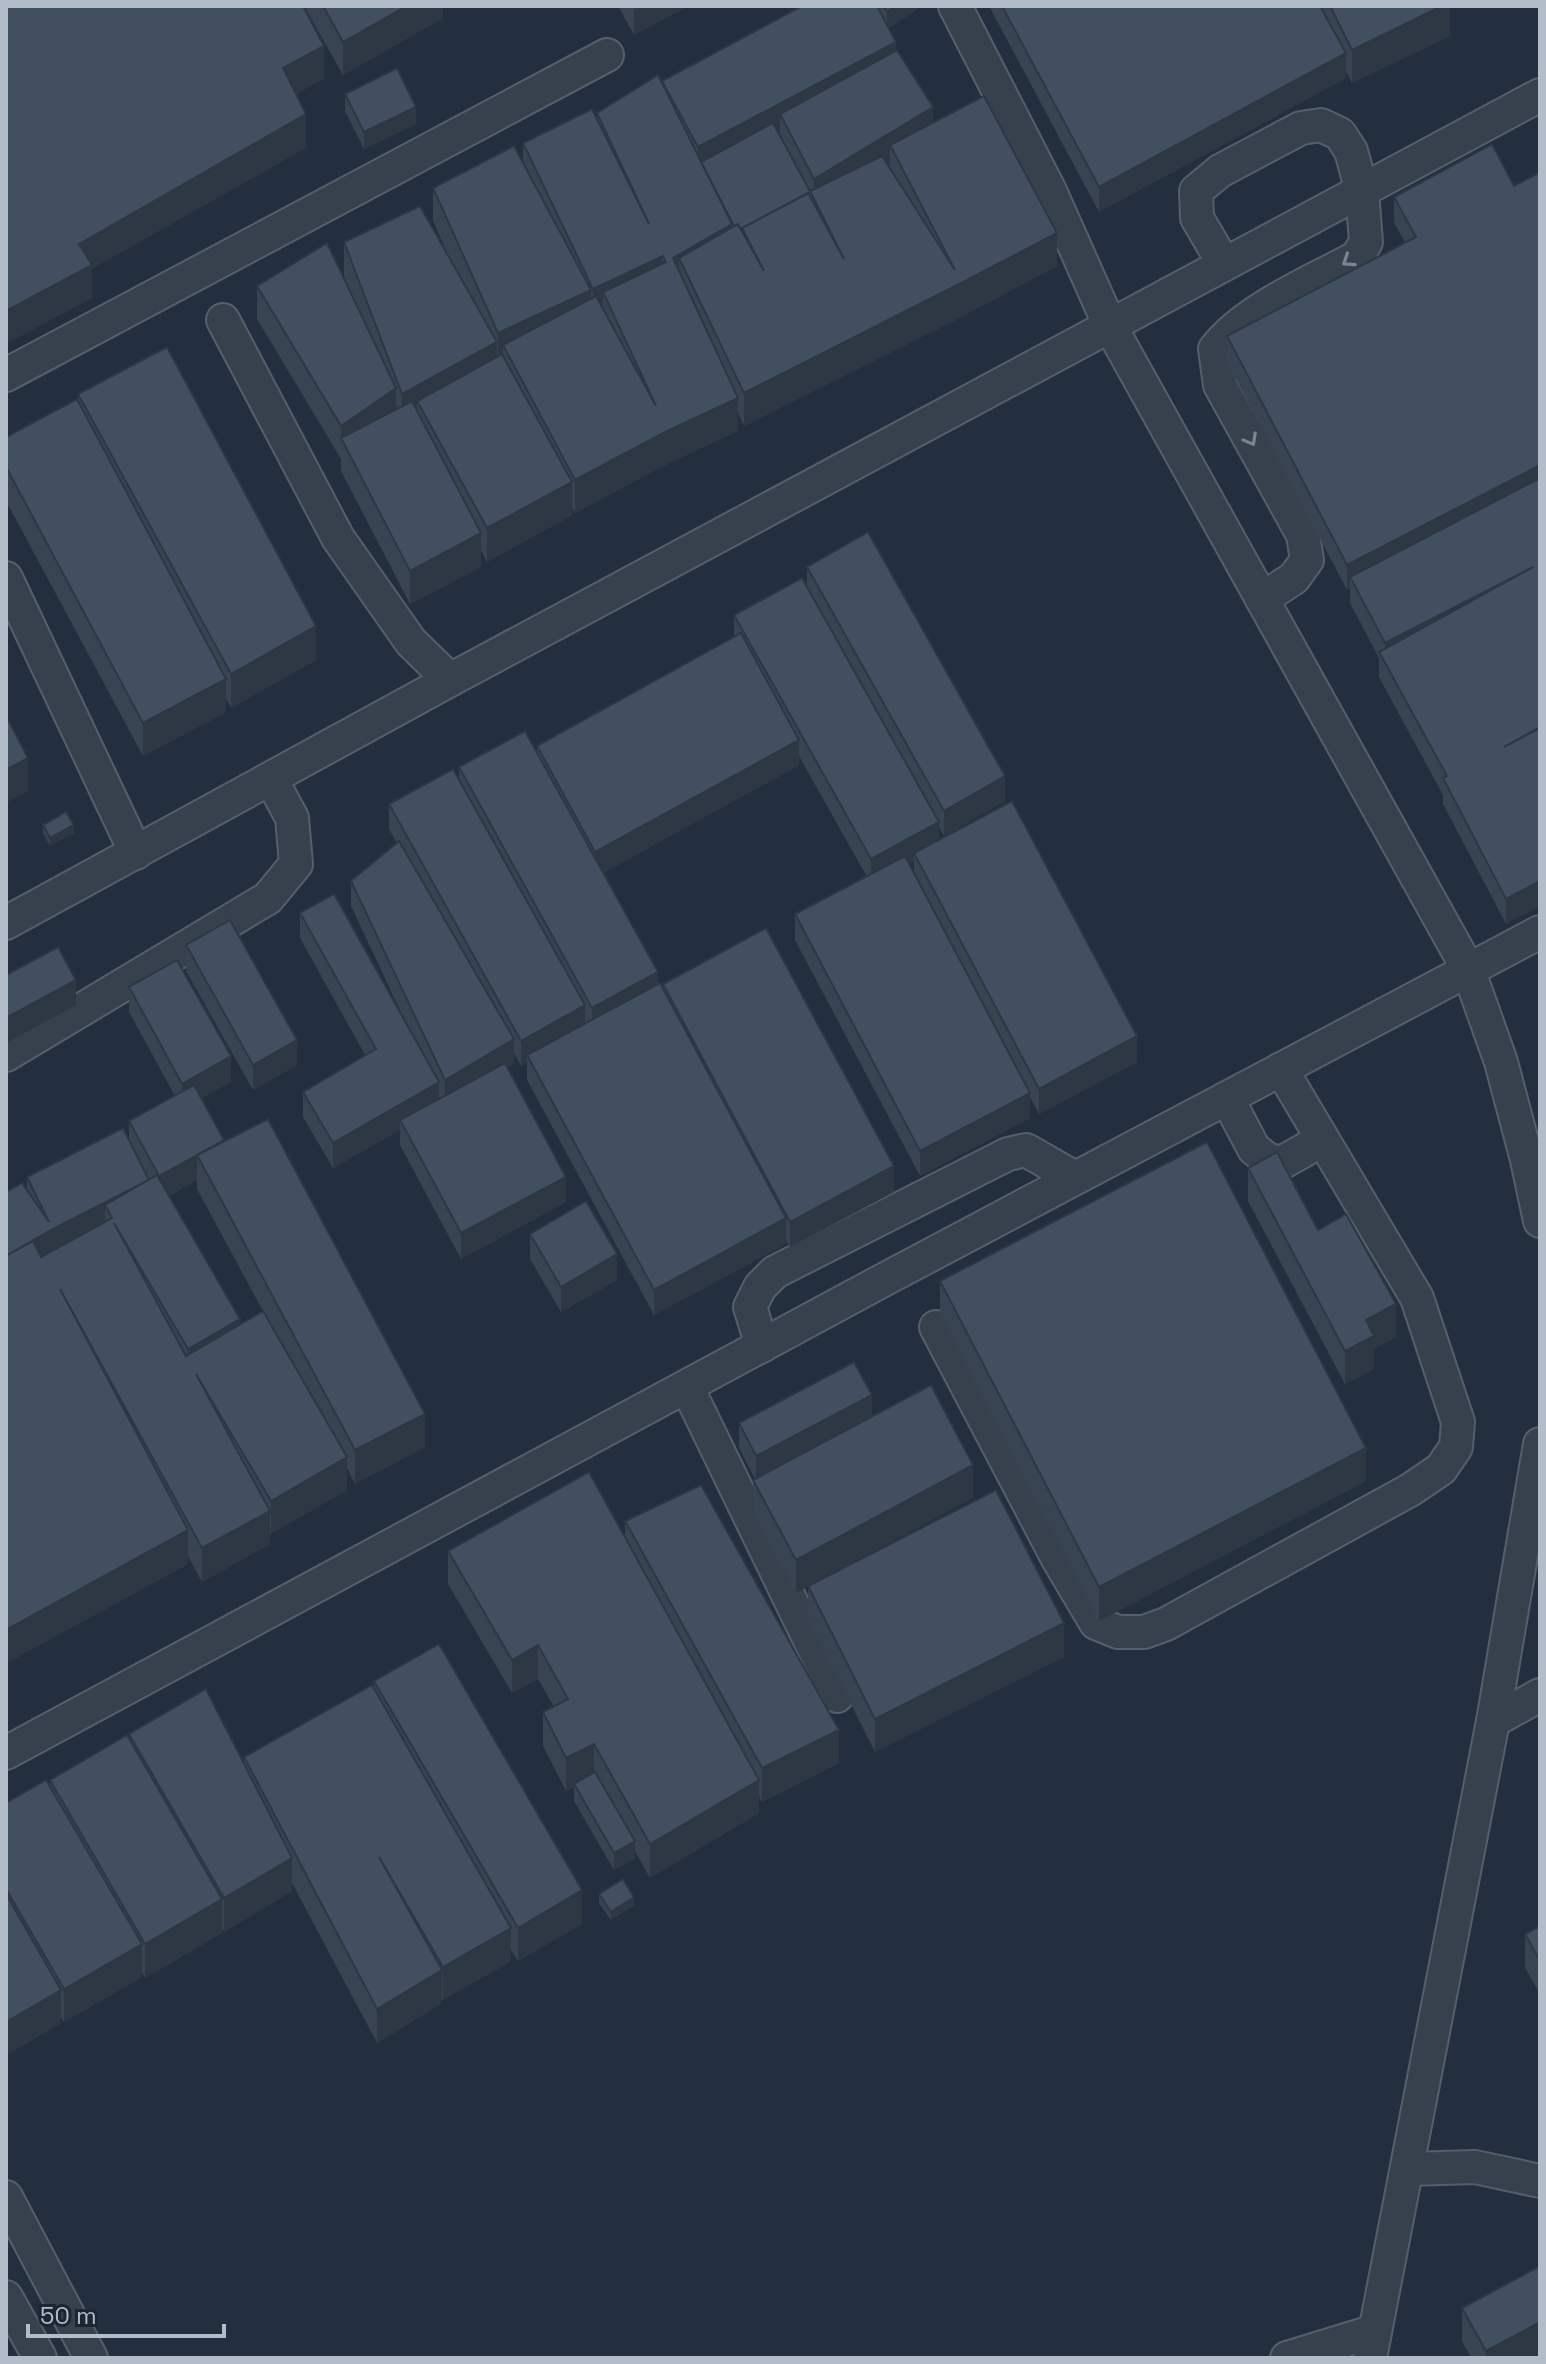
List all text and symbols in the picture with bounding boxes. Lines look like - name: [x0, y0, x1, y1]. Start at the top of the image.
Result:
- one-way arrow: [1342, 251, 1356, 266]
- one-way arrow: [1241, 432, 1256, 446]
- scale bar: [28, 2288, 224, 2338]
- text: 50 m: [40, 2300, 97, 2331]

